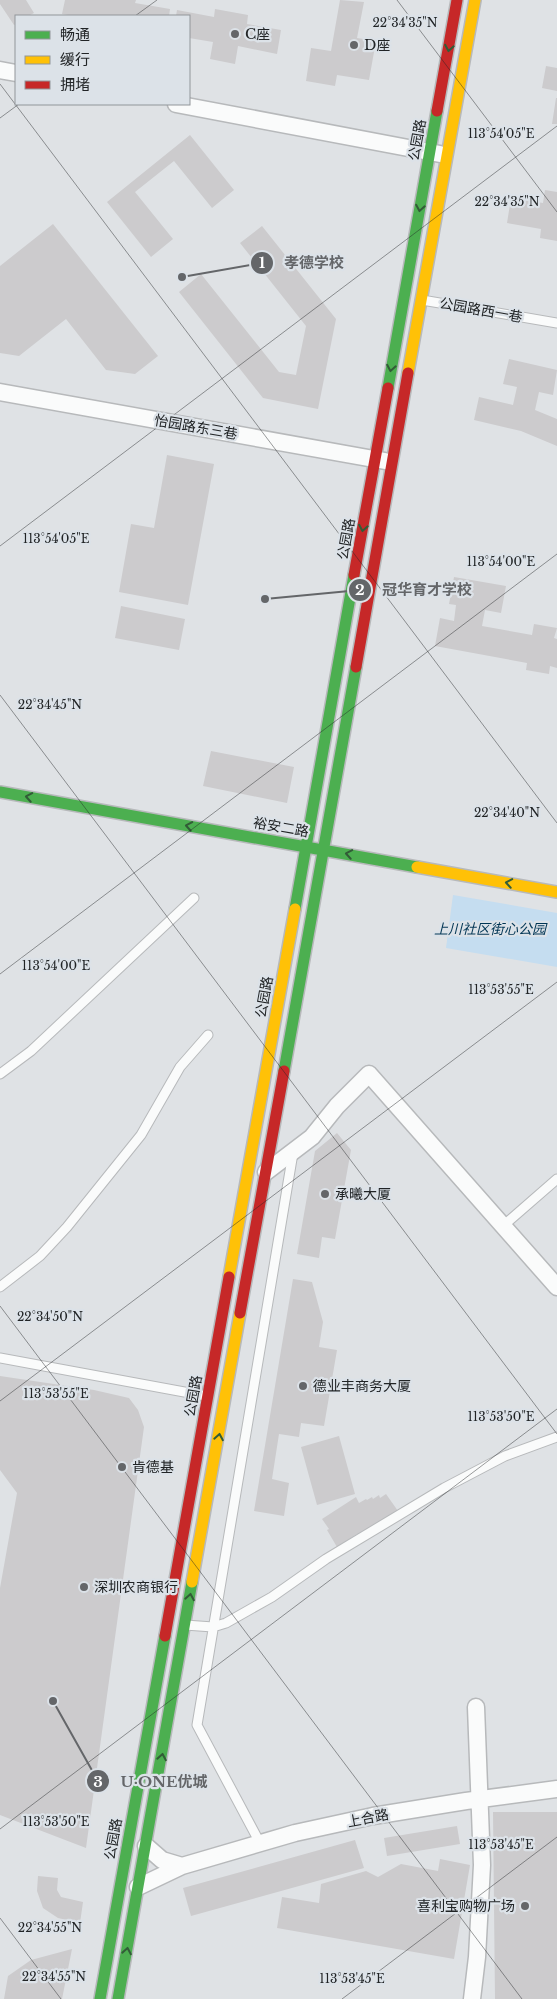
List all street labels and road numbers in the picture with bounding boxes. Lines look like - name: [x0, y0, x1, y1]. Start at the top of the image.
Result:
- street label: 公园路: [404, 118, 430, 162]
- street label: 公园路西一巷: [438, 294, 524, 326]
- street label: 怡园路东三巷: [153, 411, 239, 443]
- street label: 公园路: [333, 517, 359, 561]
- street label: 裕安二路: [252, 813, 310, 841]
- street label: 公园路: [251, 975, 277, 1019]
- street label: 公园路: [180, 1374, 206, 1418]
- street label: 上合路: [346, 1805, 390, 1831]
- street label: 公园路: [100, 1817, 126, 1861]

